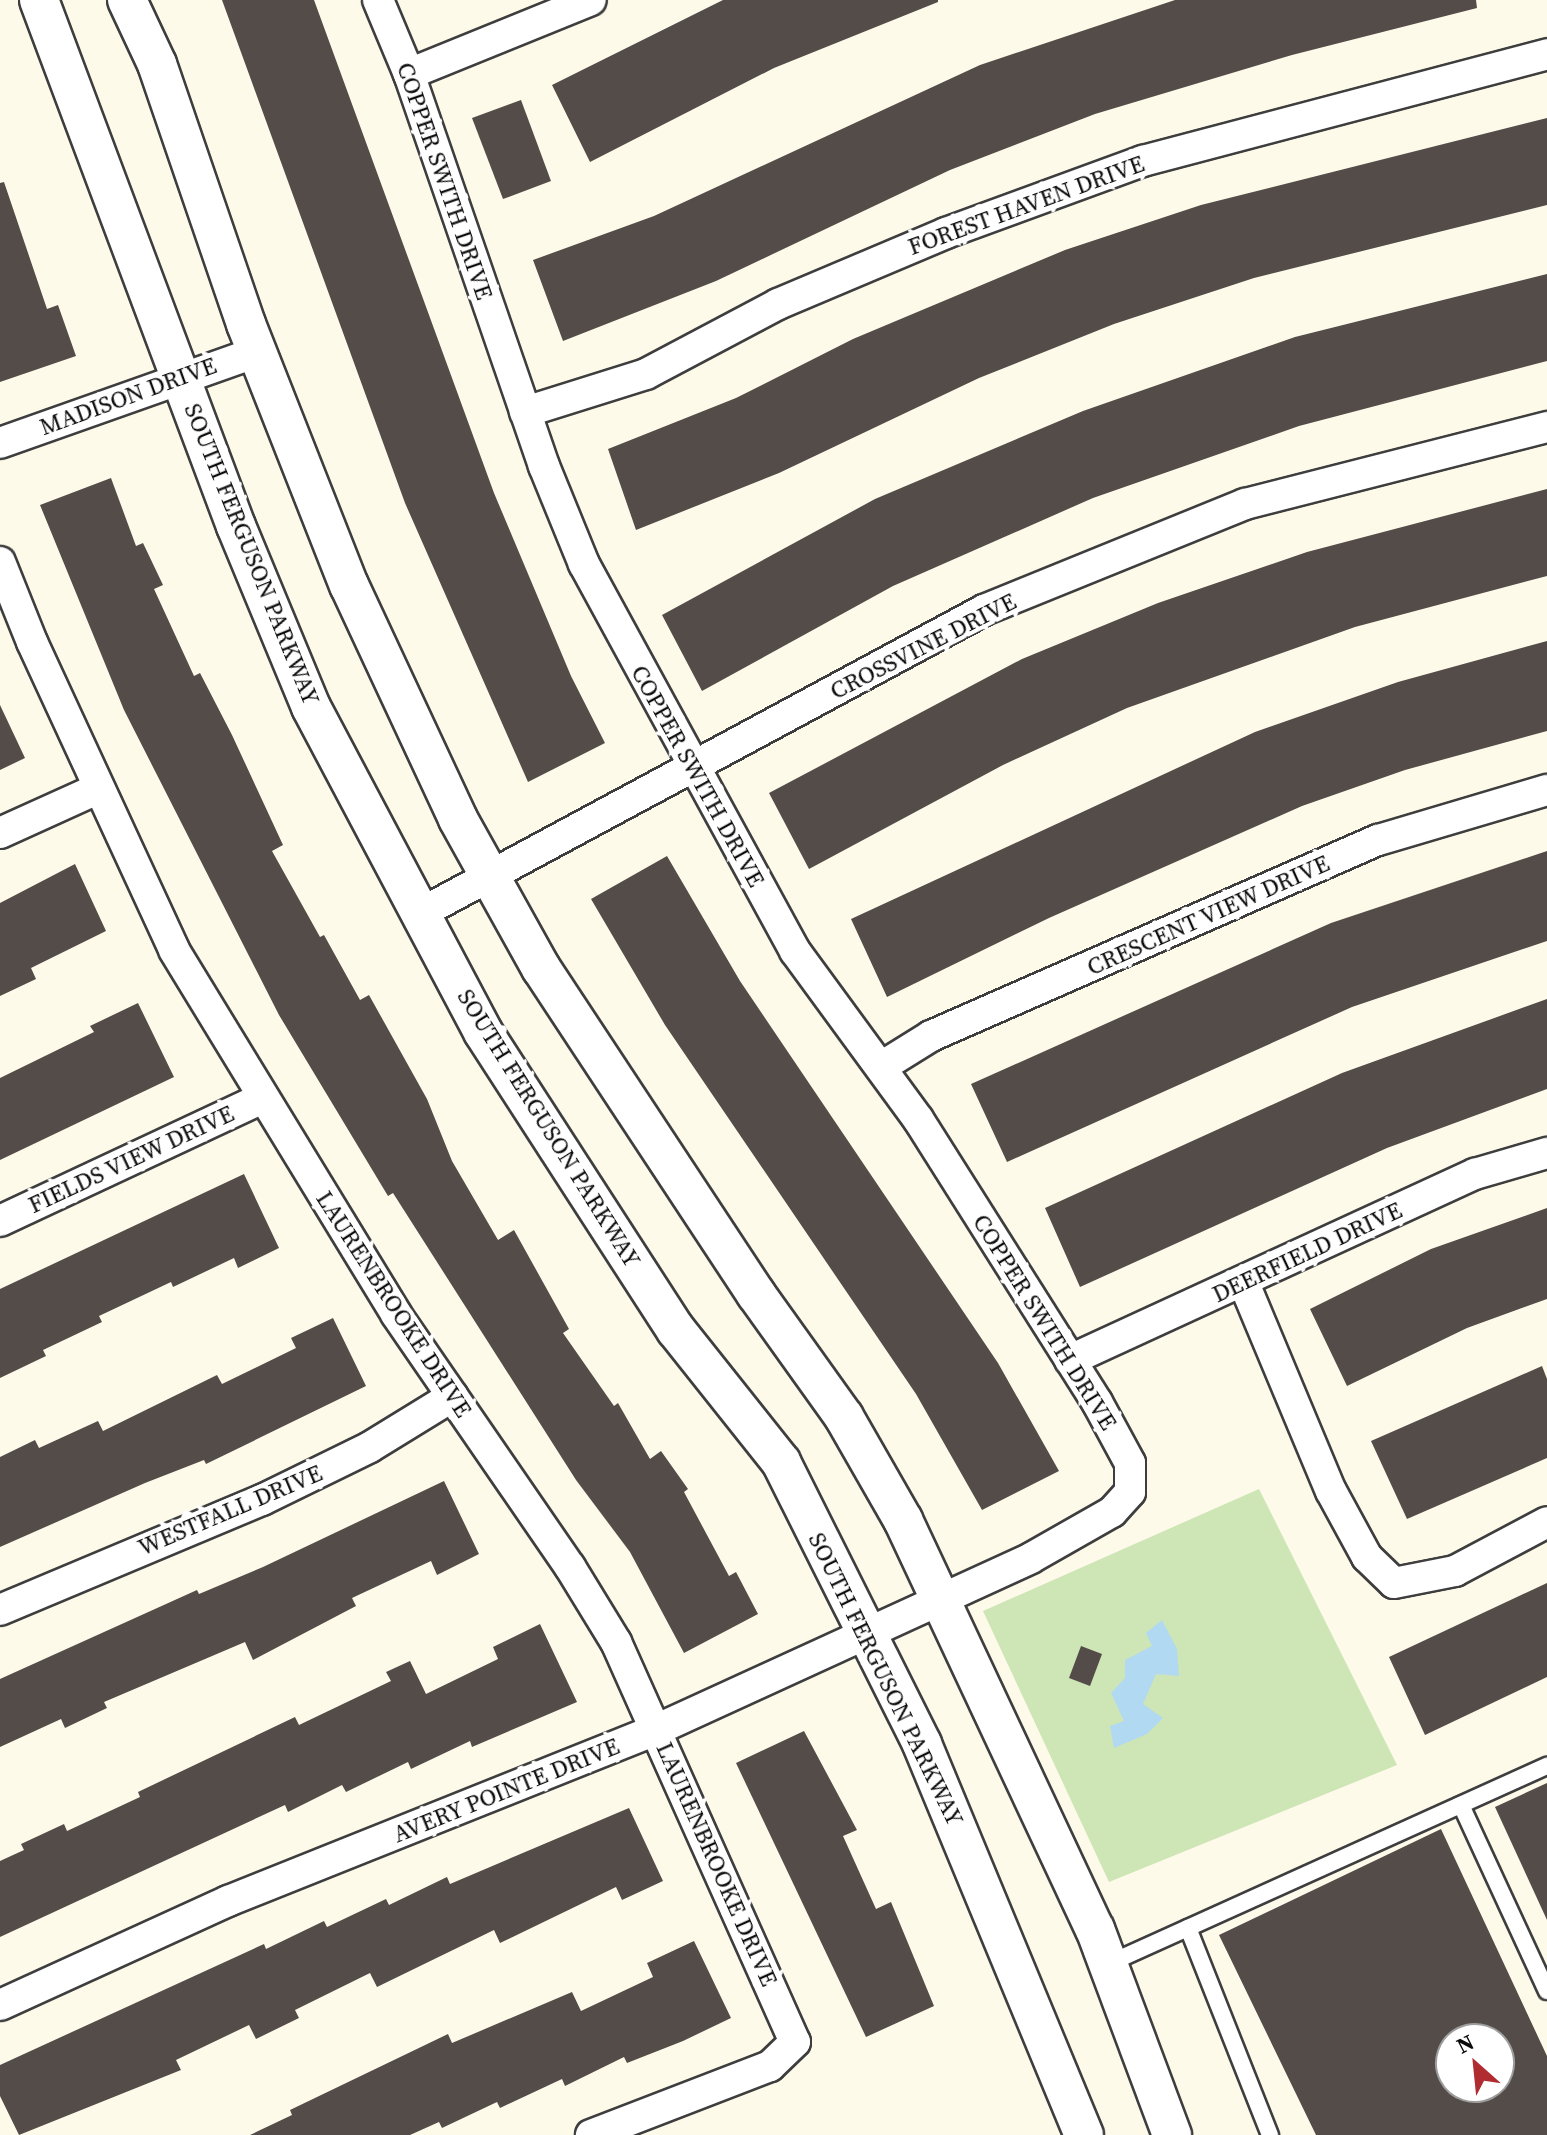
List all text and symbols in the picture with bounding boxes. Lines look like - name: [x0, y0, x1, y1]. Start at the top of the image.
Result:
- street label: COPPER SWITH DRIVE: [391, 59, 499, 303]
- street label: FOREST HAVEN DRIVE: [904, 149, 1148, 261]
- street label: MADISON DRIVE: [36, 351, 220, 441]
- street label: SOUTH FERGUSON PARKWAY: [178, 399, 326, 709]
- street label: CROSSVINE DRIVE: [825, 587, 1021, 705]
- street label: COPPER SWITH DRIVE: [625, 660, 771, 892]
- street label: CRESCENT VIEW DRIVE: [1081, 848, 1335, 982]
- street label: SOUTH FERGUSON PARKWAY: [451, 984, 647, 1272]
- street label: FIELDS VIEW DRIVE: [23, 1098, 239, 1220]
- street label: LAURENBROOKE DRIVE: [310, 1186, 478, 1422]
- street label: DEERFIELD DRIVE: [1208, 1195, 1406, 1309]
- street label: COPPER SWITH DRIVE: [967, 1209, 1123, 1435]
- street label: WESTFALL DRIVE: [134, 1458, 326, 1562]
- street label: SOUTH FERGUSON PARKWAY: [802, 1528, 970, 1830]
- street label: AVERY POINTE DRIVE: [388, 1731, 624, 1849]
- street label: LAURENBROOKE DRIVE: [650, 1738, 784, 1990]
- north arrow: [1435, 2023, 1515, 2103]
- text: N: [1451, 2026, 1479, 2060]

